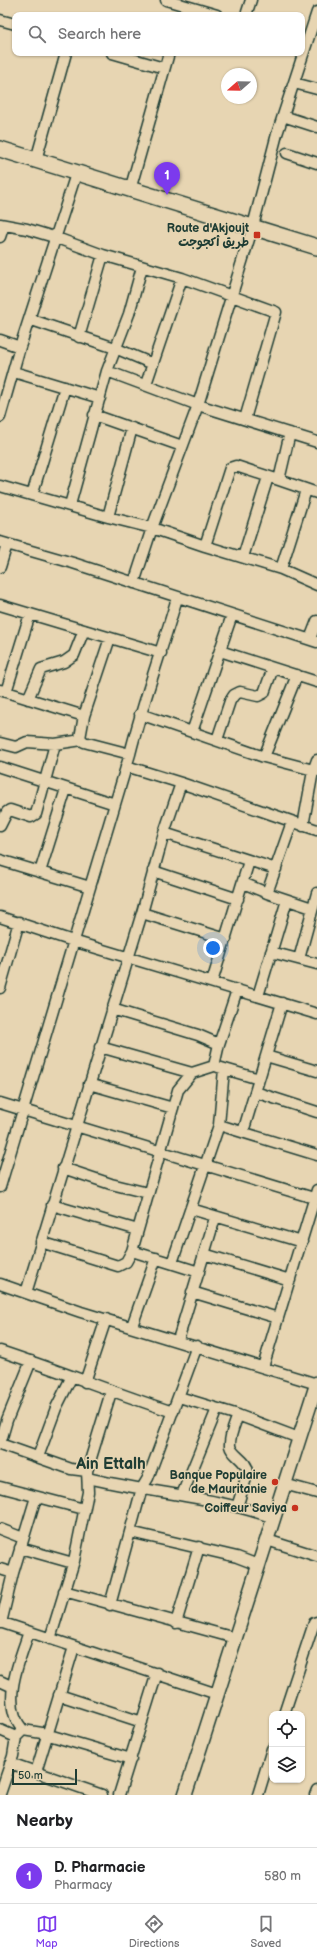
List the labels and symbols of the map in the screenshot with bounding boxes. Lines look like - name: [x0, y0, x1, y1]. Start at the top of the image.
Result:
- north arrow: [221, 68, 257, 104]
- pin: 1: [154, 162, 180, 195]
- place label: Route d'Akjoujt طريق أكجوجت: [167, 221, 249, 250]
- marker: Route d'Akjoujt طريق أكجوجت: [252, 230, 262, 240]
- your location: [203, 938, 223, 958]
- district label: Ain Ettalh: [75, 1455, 146, 1474]
- place label: Banque Populaire de Mauritanie: [170, 1468, 267, 1497]
- marker: Banque Populaire de Mauritanie: [270, 1477, 280, 1487]
- place label: Coiffeur Saviya: [205, 1501, 287, 1516]
- marker: Coiffeur Saviya: [290, 1503, 300, 1513]
- scale bar: [12, 1767, 77, 1786]

